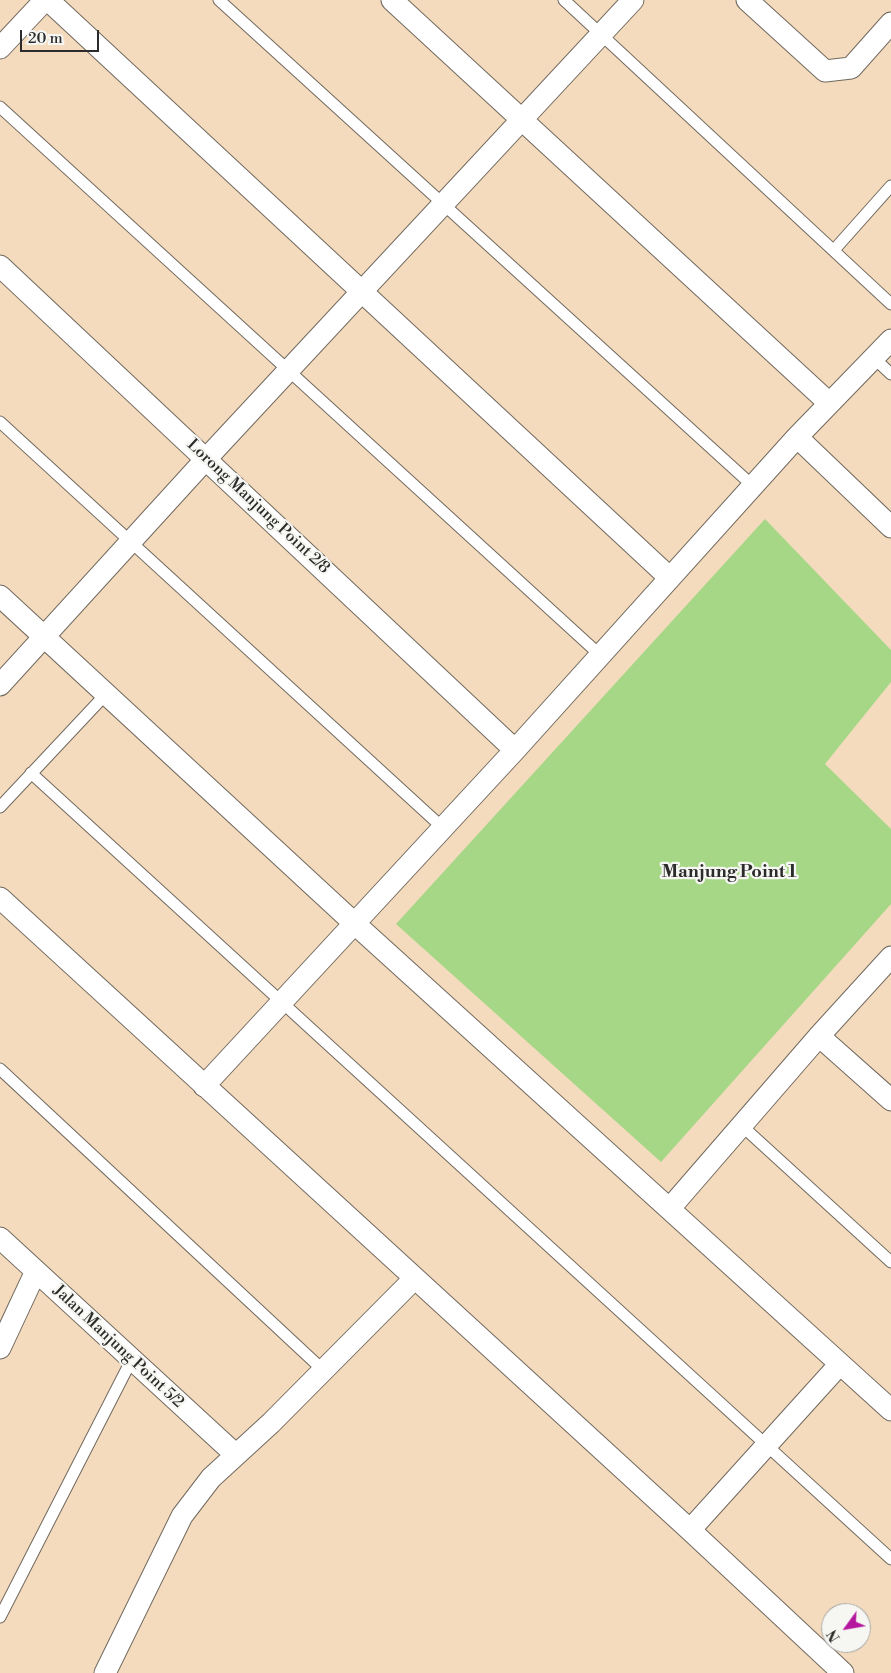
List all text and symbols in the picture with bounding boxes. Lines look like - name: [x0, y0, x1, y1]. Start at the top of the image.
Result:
- scale bar: [22, 20, 101, 52]
- text: 20 m: [28, 29, 63, 48]
- street label: Lorong Manjung Point 2/8: [183, 436, 333, 578]
- district label: Manjung Point 1: [661, 862, 797, 884]
- street label: Jalan Manjung Point 5/2: [49, 1282, 187, 1412]
- north arrow: [821, 1603, 871, 1653]
- text: N: [824, 1626, 845, 1645]

